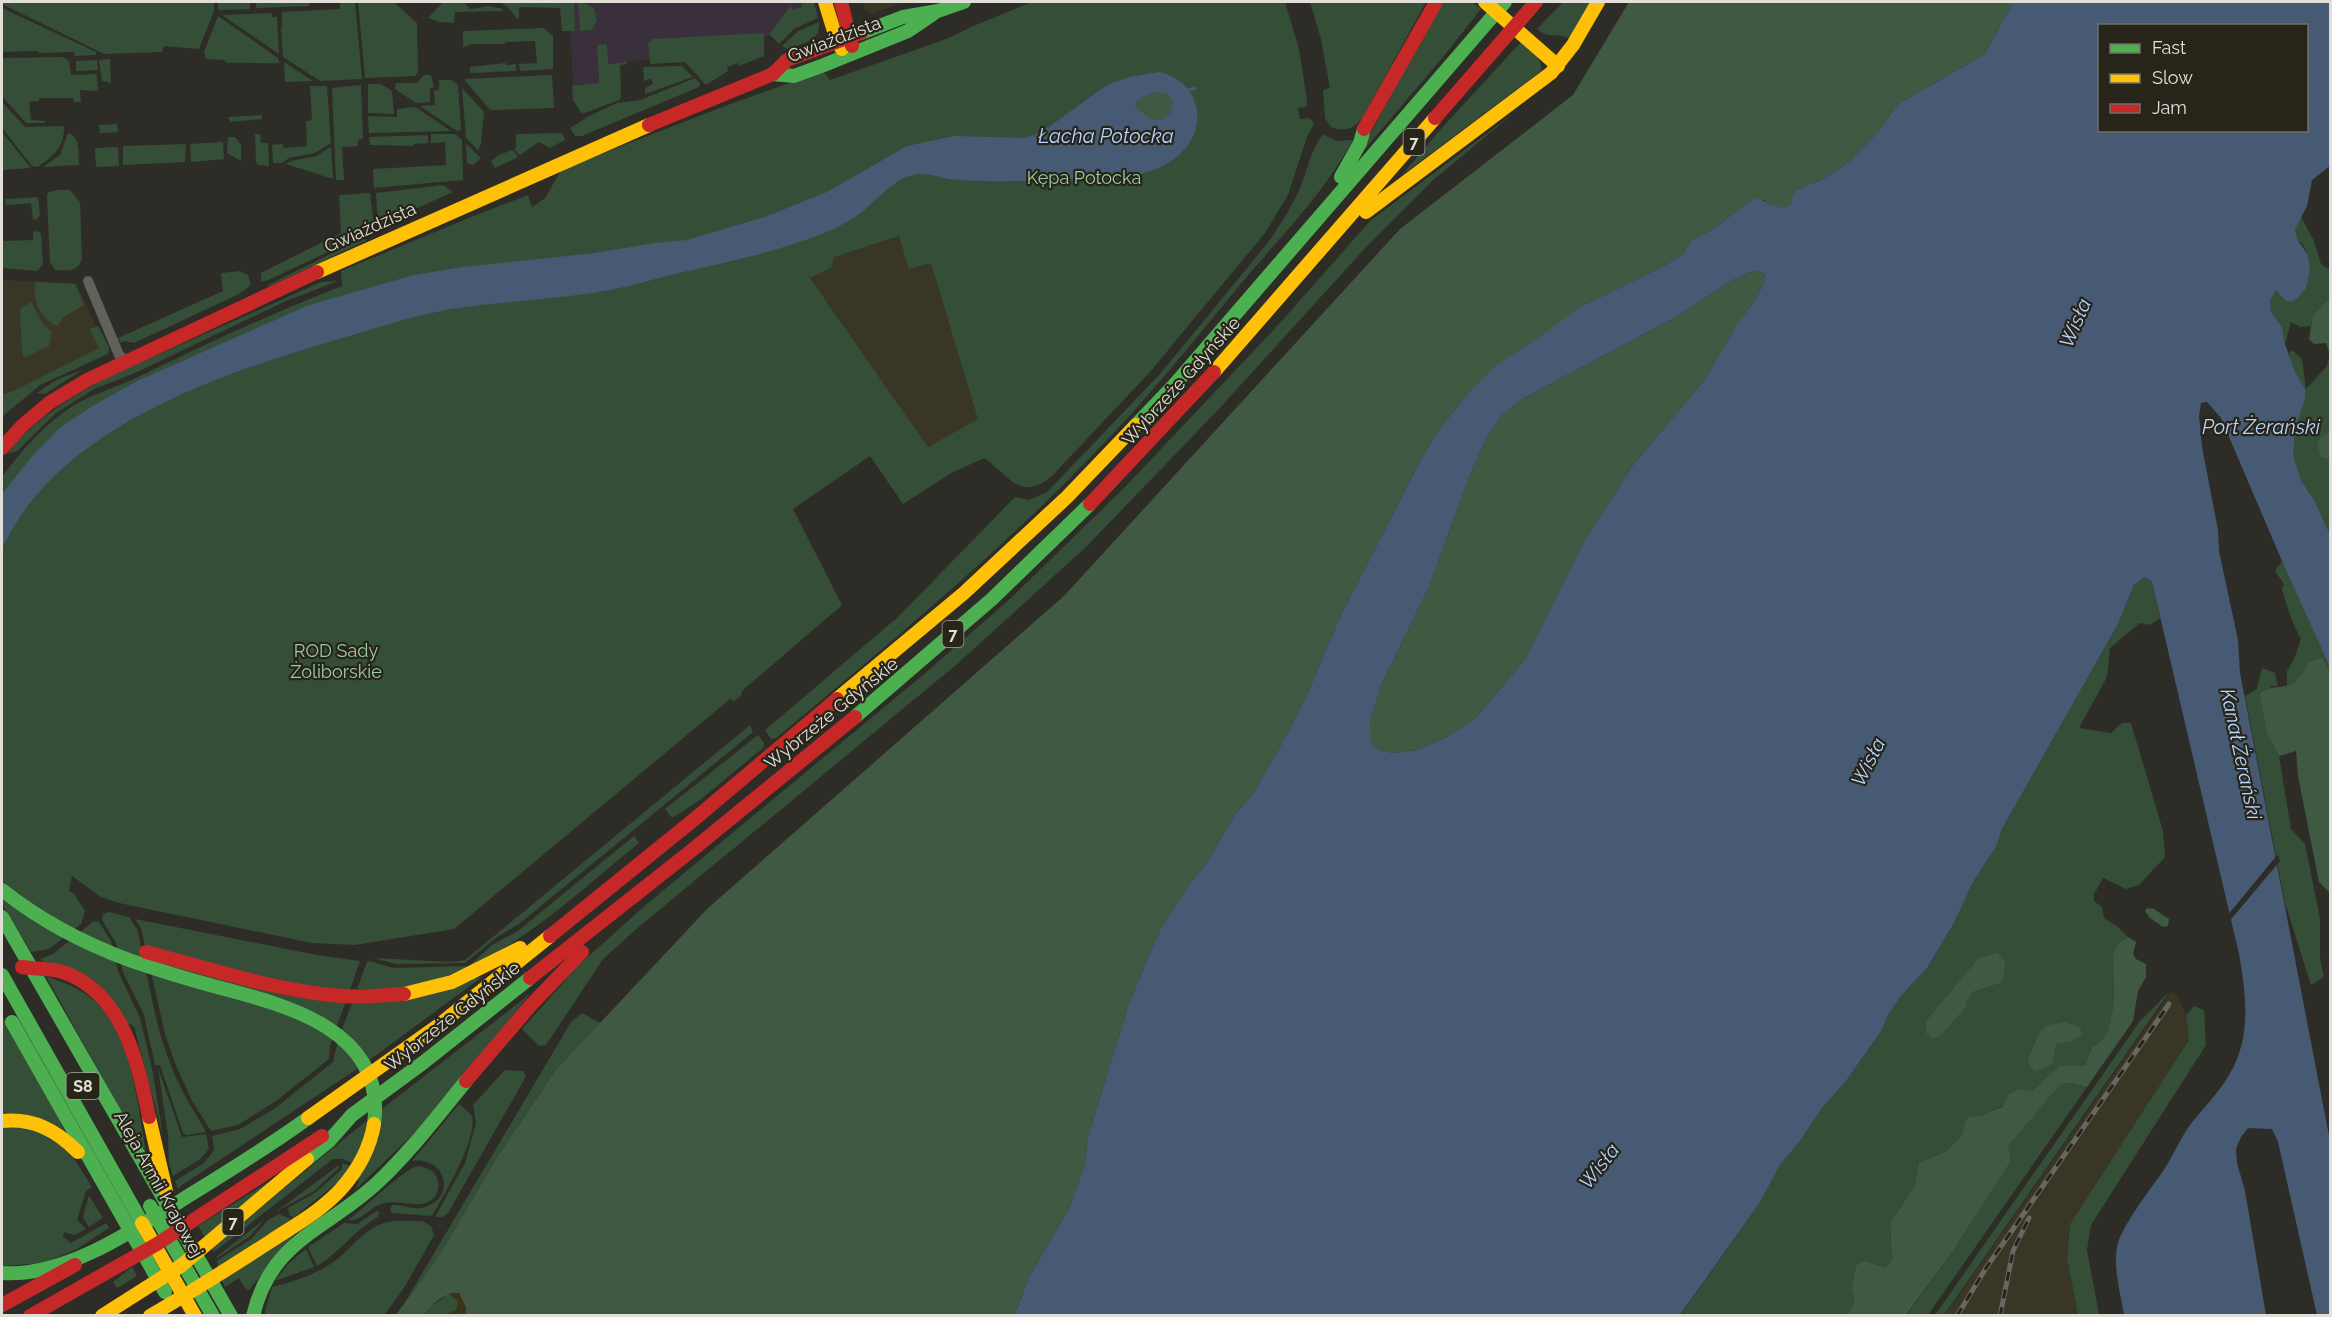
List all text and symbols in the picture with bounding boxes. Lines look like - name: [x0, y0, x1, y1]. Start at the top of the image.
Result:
- street label: Gwiaździsta: [784, 12, 884, 66]
- legend: [2098, 24, 2308, 132]
- text: Fast: [2152, 37, 2186, 58]
- text: Slow: [2152, 67, 2193, 88]
- text: Jam: [2152, 97, 2187, 118]
- water label: Łacha Potocka: [1038, 124, 1174, 148]
- road number: 7: [1404, 129, 1424, 155]
- park label: Kępa Potocka: [1027, 167, 1141, 188]
- street label: Gwiaździsta: [321, 197, 419, 257]
- water label: Wisła: [2054, 295, 2096, 351]
- street label: Wybrzeże Gdyńskie: [1118, 312, 1245, 450]
- water label: Port Żerański: [2202, 415, 2321, 439]
- road number: 7: [942, 621, 964, 647]
- park label: ROD Sady Żoliborskie: [290, 640, 382, 682]
- street label: Wybrzeże Gdyńskie: [760, 652, 902, 773]
- water label: Kanał Żerański: [2215, 686, 2267, 822]
- water label: Wisła: [1846, 734, 1890, 790]
- street label: Wybrzeże Gdyńskie: [380, 956, 524, 1075]
- road number: S8: [66, 1073, 100, 1099]
- street label: Aleja Armii Krajowej: [110, 1107, 208, 1261]
- water label: Wisła: [1574, 1138, 1624, 1194]
- road number: 7: [222, 1209, 244, 1235]

